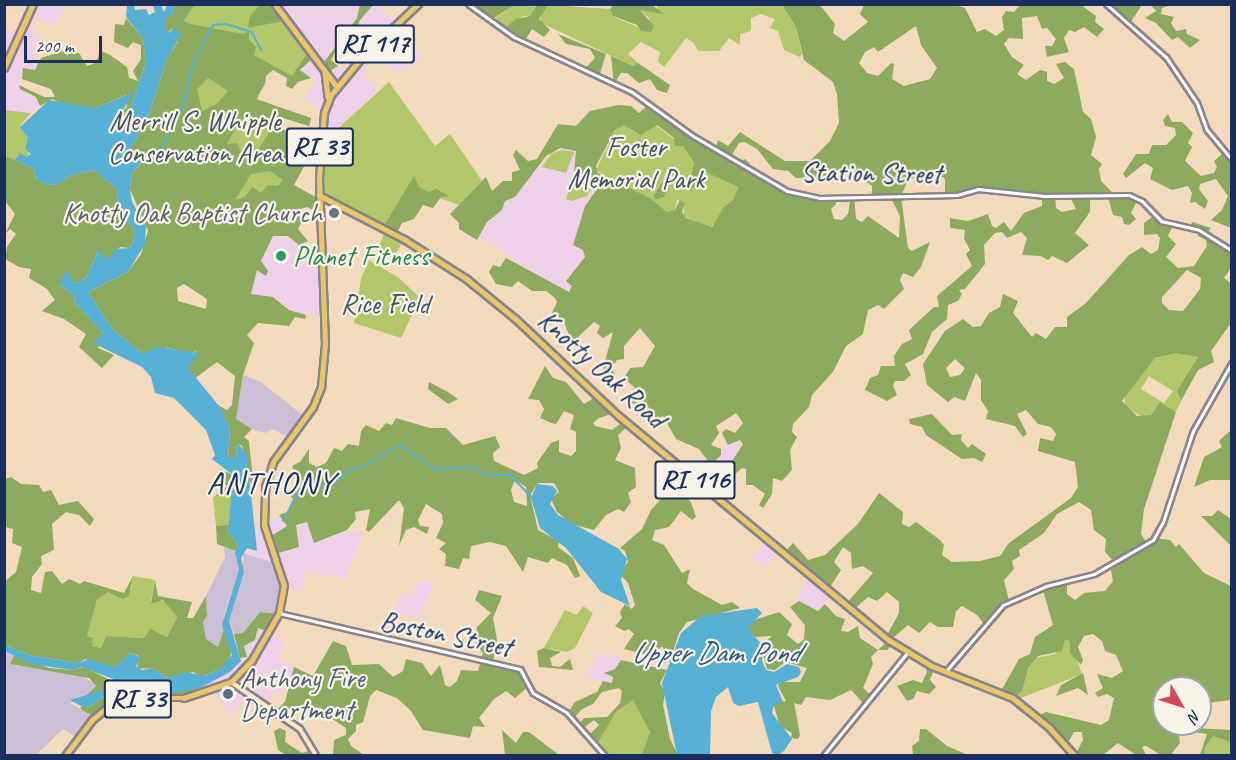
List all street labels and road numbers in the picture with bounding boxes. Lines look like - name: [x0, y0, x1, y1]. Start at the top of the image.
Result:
- road number: RI 117: [334, 20, 416, 68]
- road number: RI 33: [286, 123, 354, 171]
- street label: Station Street: [801, 155, 941, 191]
- street label: Knotty Oak Road: [531, 303, 673, 435]
- road number: RI 116: [653, 456, 737, 504]
- street label: Boston Street: [377, 604, 515, 664]
- road number: RI 33: [104, 675, 172, 723]

